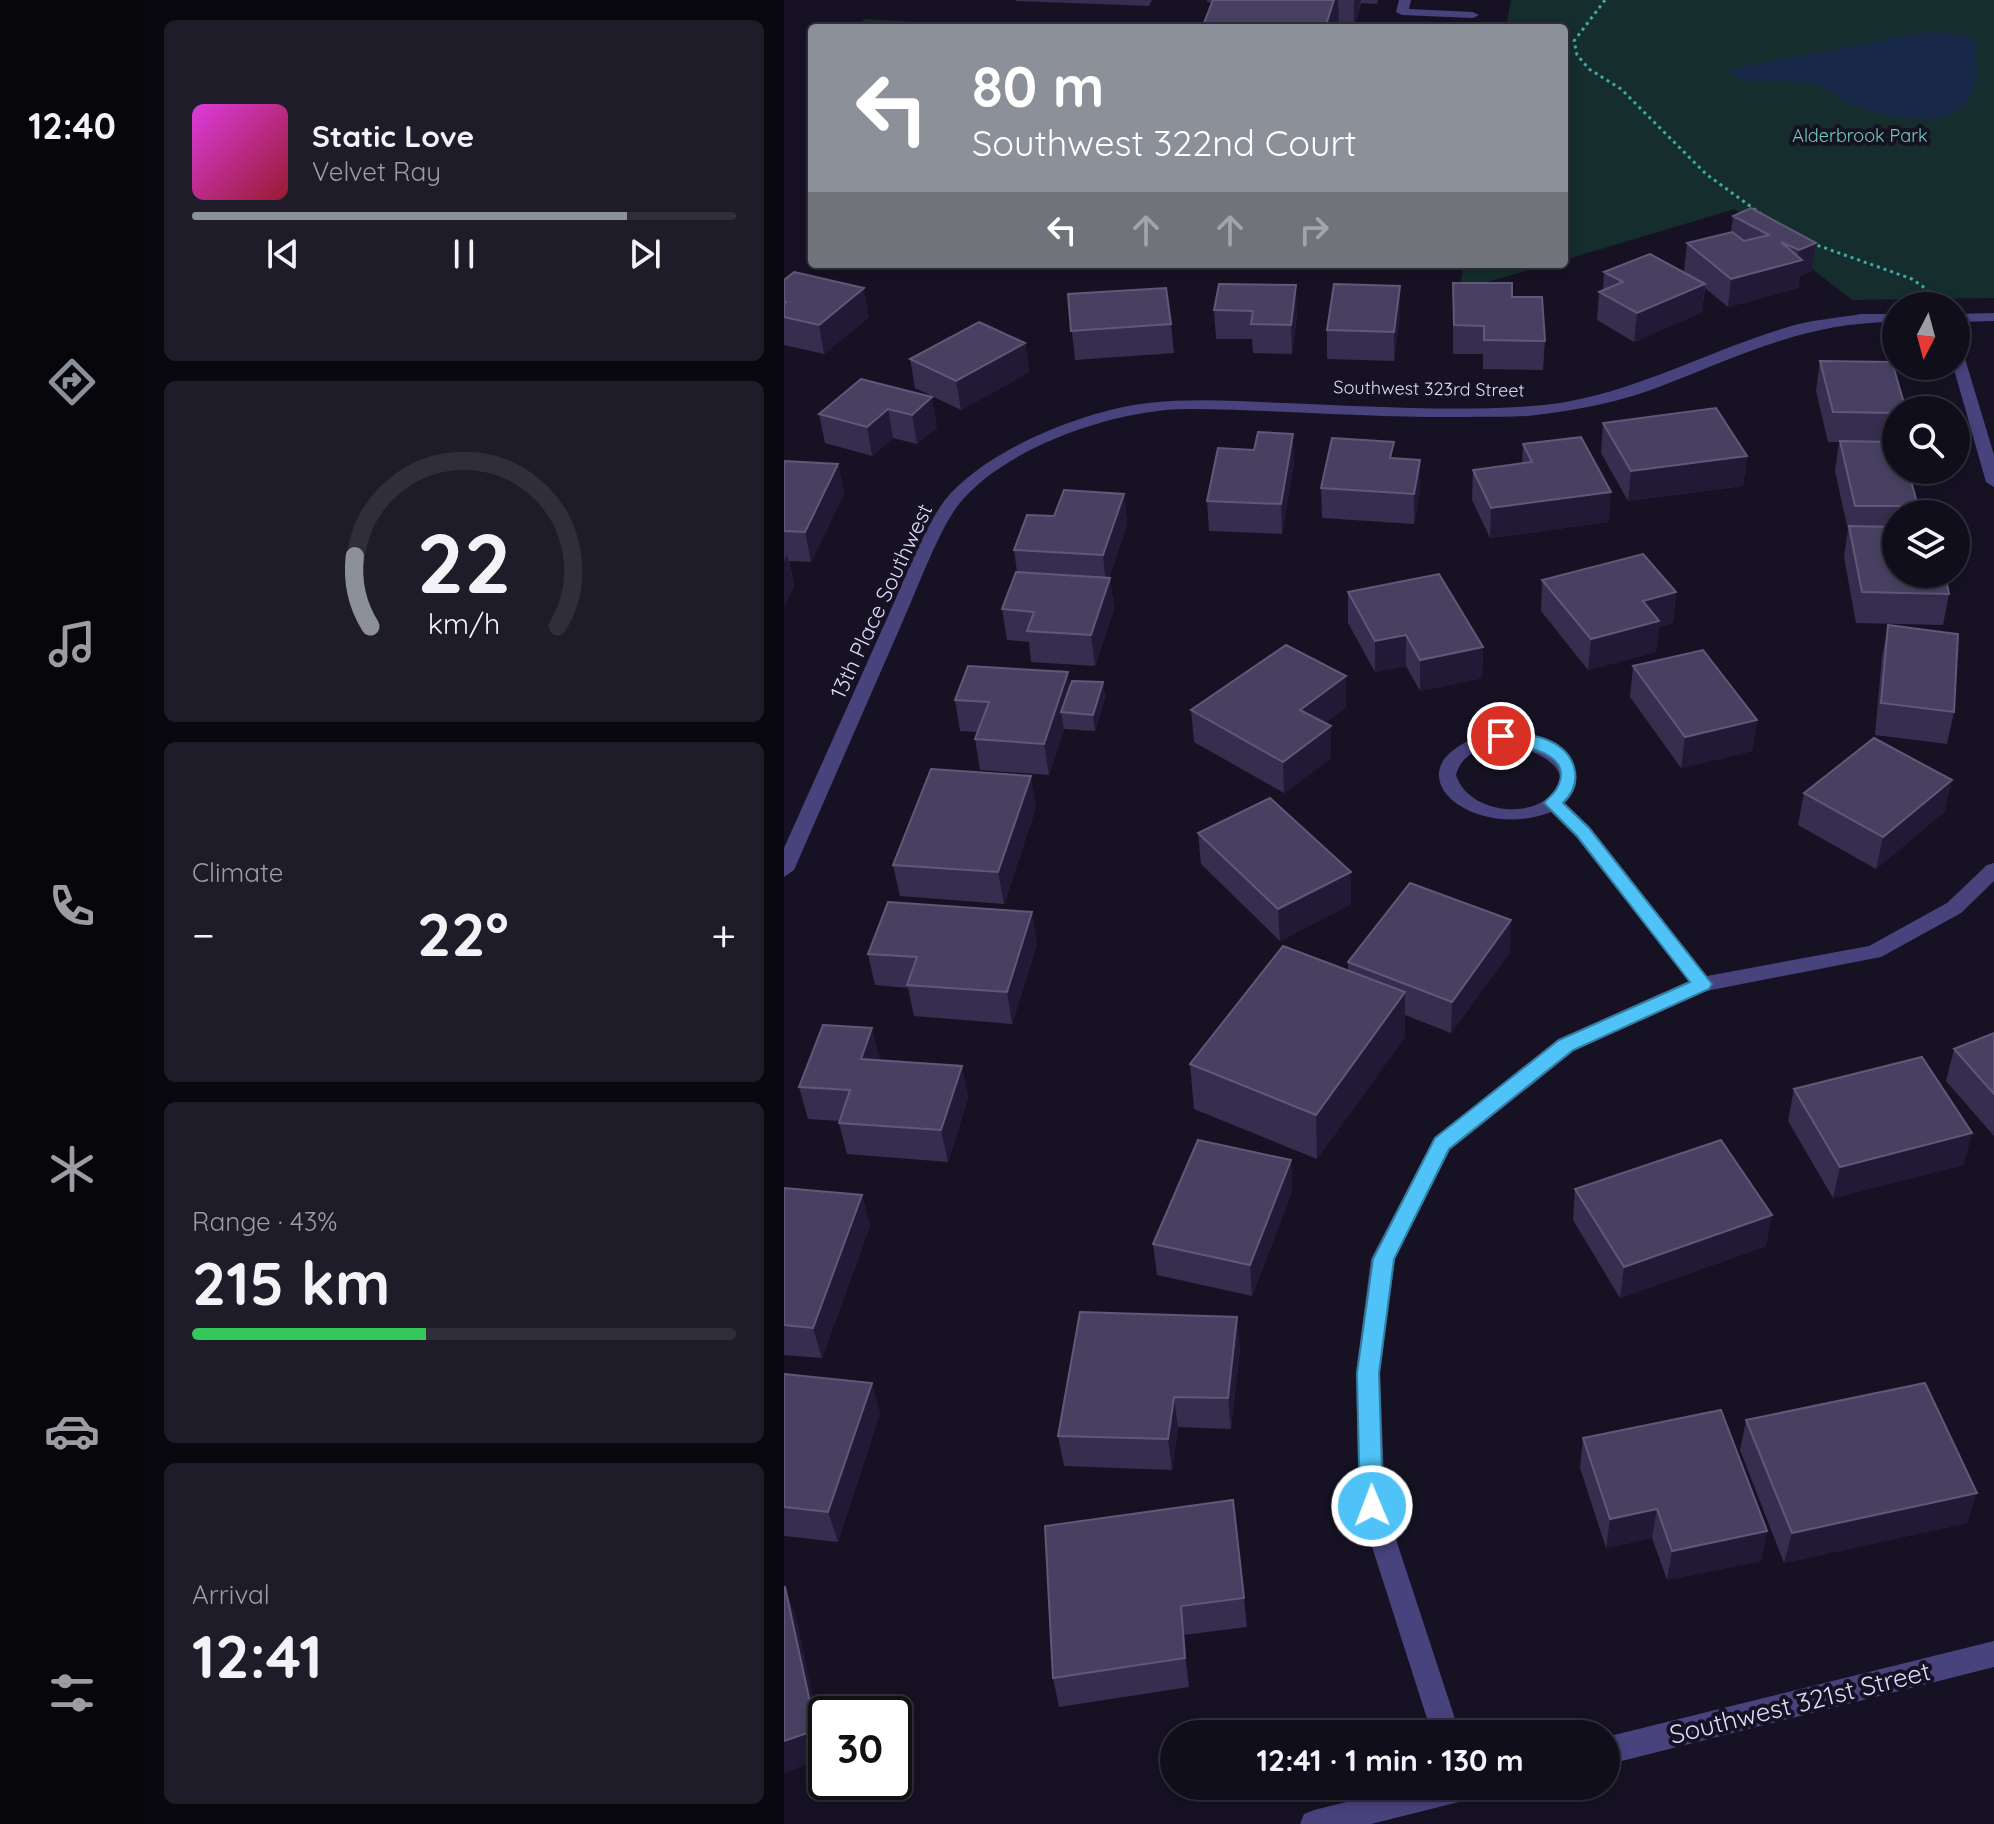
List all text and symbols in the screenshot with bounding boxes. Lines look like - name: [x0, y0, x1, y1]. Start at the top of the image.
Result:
- text: 80 m: [972, 51, 1104, 121]
- icon: left: [840, 56, 944, 160]
- text: 12:40: [28, 103, 116, 148]
- text: Static Love: [312, 117, 474, 155]
- text: Southwest 322nd Court: [972, 120, 1356, 165]
- park label: Alderbrook Park: [1792, 124, 1928, 147]
- text: Velvet Ray: [312, 155, 441, 188]
- icon: left: [1040, 208, 1084, 252]
- icon: ahead: [1124, 208, 1168, 252]
- icon: ahead: [1208, 208, 1252, 252]
- icon: right: [1292, 208, 1336, 252]
- icon: previous: [261, 232, 305, 276]
- icon: pause: [442, 232, 486, 276]
- icon: next: [623, 232, 667, 276]
- north arrow: [1882, 292, 1970, 380]
- map controls: [1882, 292, 1970, 588]
- icon: directions: [44, 354, 100, 410]
- street label: Southwest 323rd Street: [1333, 375, 1525, 402]
- button: search: [1882, 396, 1970, 484]
- street label: 13th Place Southwest: [824, 499, 938, 703]
- button: layers: [1882, 500, 1970, 588]
- text: 22: [417, 510, 511, 614]
- text: km/h: [428, 605, 500, 641]
- icon: music: [44, 616, 100, 672]
- pin: [1467, 702, 1535, 770]
- icon: arrive: [1479, 714, 1523, 758]
- text: Climate: [192, 856, 283, 889]
- icon: phone: [44, 878, 100, 934]
- text: 22°: [417, 896, 509, 971]
- text: −: [192, 907, 215, 962]
- text: +: [711, 907, 736, 962]
- icon: climate: [44, 1141, 100, 1197]
- text: Range · 43%: [192, 1205, 337, 1238]
- text: 215 km: [192, 1245, 390, 1320]
- icon: car: [44, 1403, 100, 1459]
- position arrow: [1330, 1464, 1414, 1548]
- text: Arrival: [192, 1578, 270, 1611]
- text: 12:41: [192, 1618, 323, 1693]
- street label: Southwest 321st Street: [1666, 1654, 1934, 1751]
- icon: filters: [44, 1665, 100, 1721]
- speed limit sign: 30: [808, 1696, 912, 1800]
- text: 12:41 · 1 min · 130 m: [1256, 1741, 1524, 1779]

